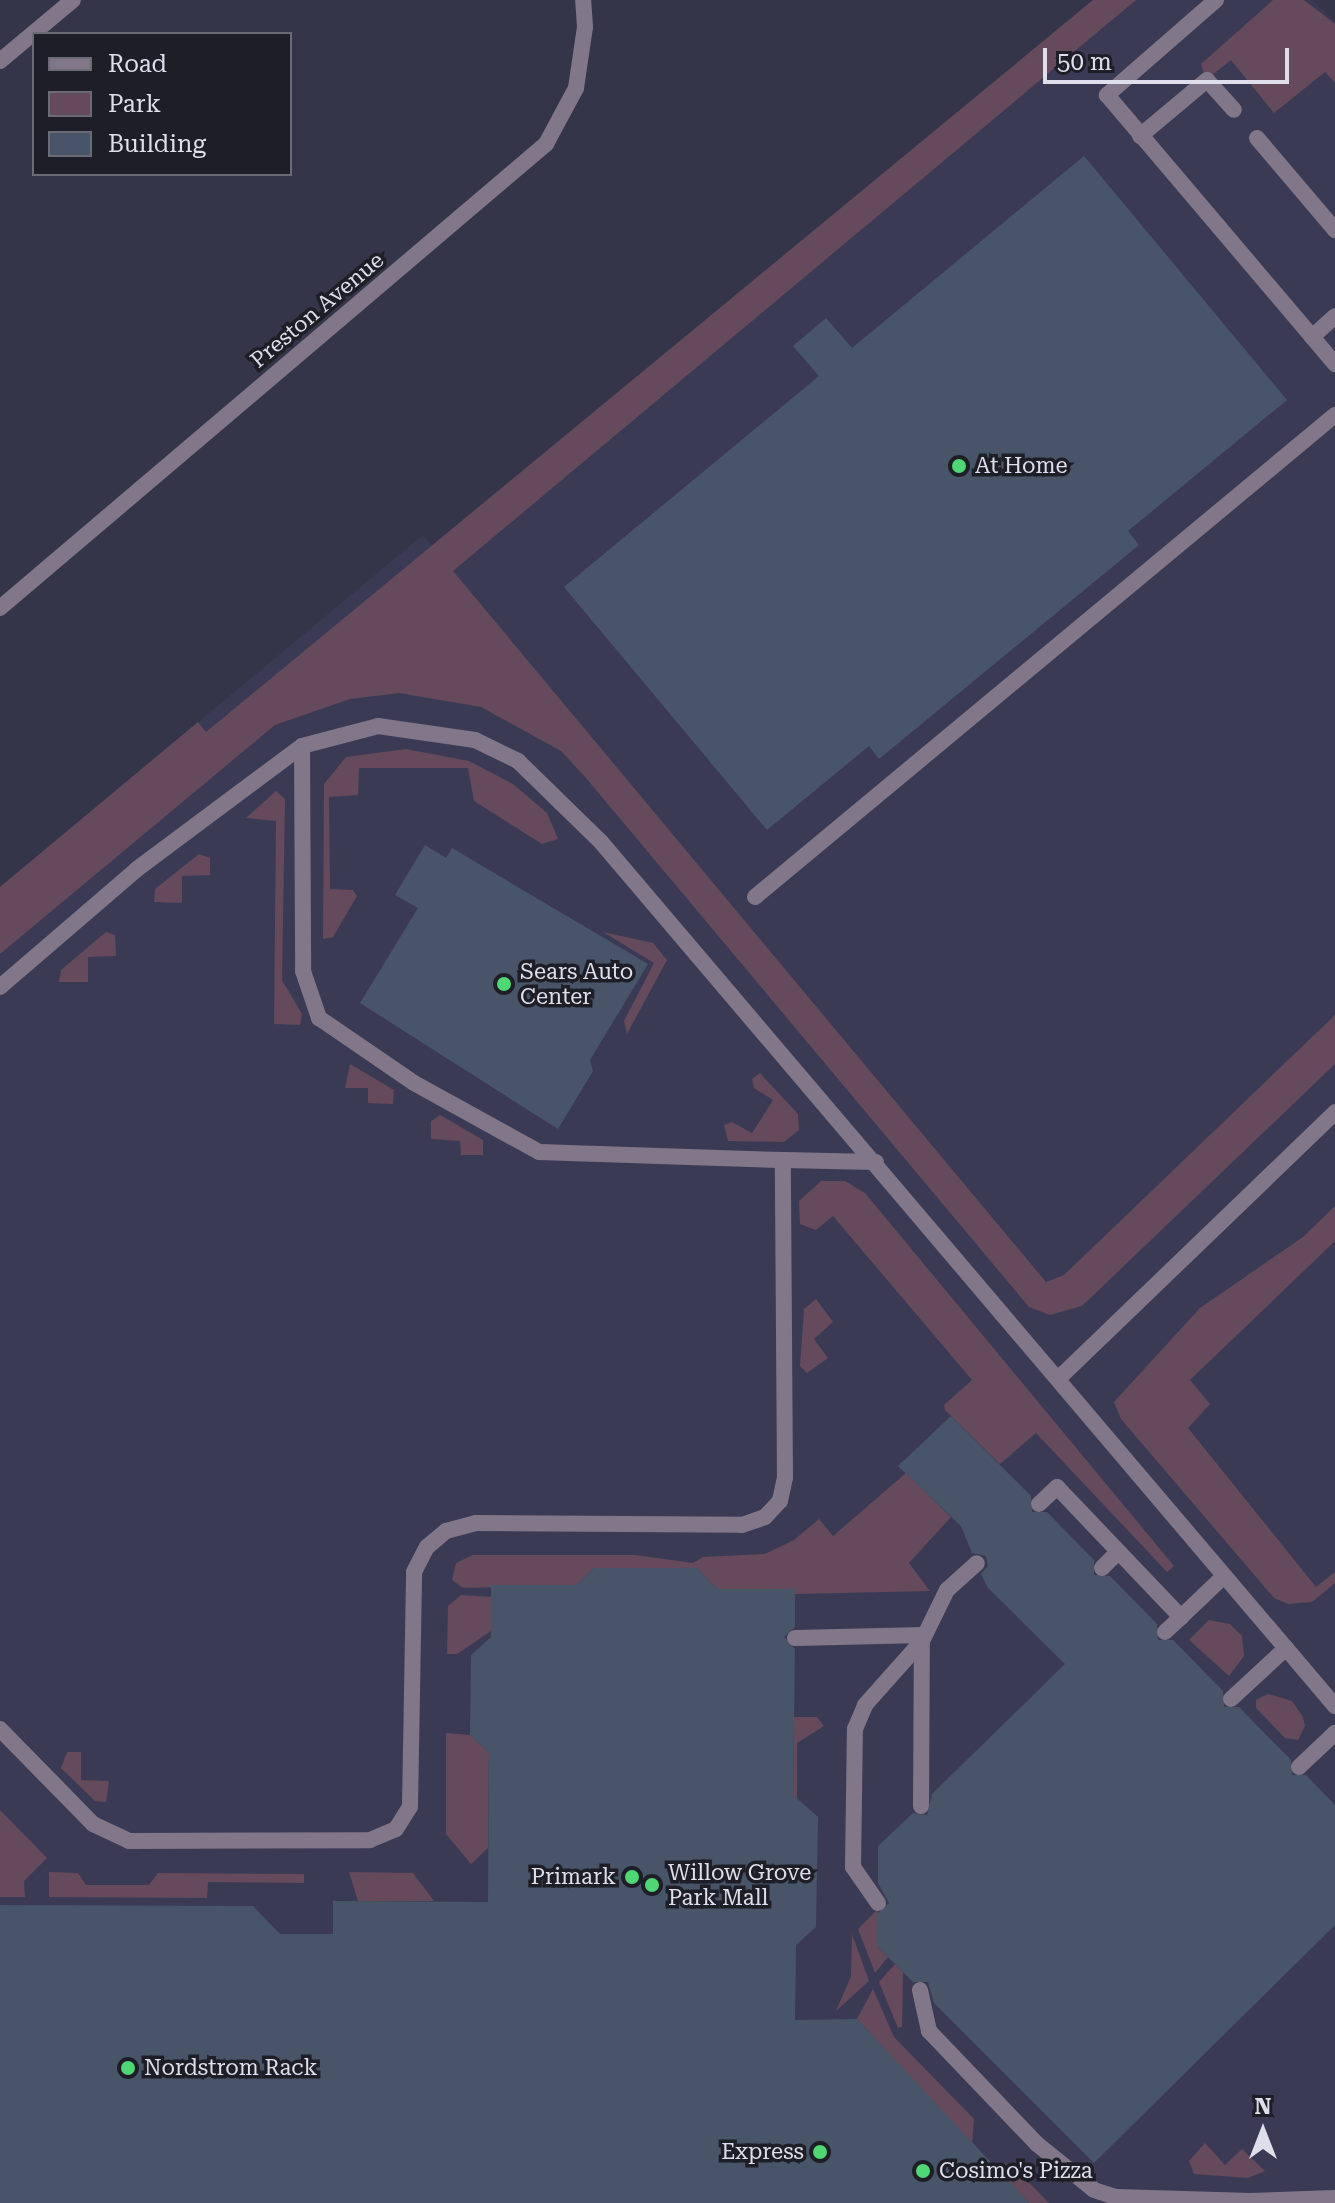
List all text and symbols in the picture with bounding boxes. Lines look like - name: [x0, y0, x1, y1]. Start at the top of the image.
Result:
- legend: [32, 32, 292, 176]
- scale bar: [1047, 32, 1293, 82]
- text: 50 m: [1057, 48, 1112, 76]
- text: Road: [108, 50, 167, 78]
- text: Park: [108, 90, 161, 118]
- text: Building: [108, 130, 206, 158]
- street label: Preston Avenue: [245, 247, 389, 373]
- place label: At Home: [975, 453, 1068, 479]
- marker: At Home: [950, 457, 968, 475]
- place label: Sears Auto Center: [520, 958, 633, 1010]
- marker: Sears Auto Center: [495, 975, 513, 993]
- place label: Willow Grove Park Mall: [668, 1859, 811, 1910]
- place label: Primark: [531, 1864, 616, 1890]
- marker: Primark: [623, 1868, 641, 1886]
- marker: Willow Grove Park Mall: [643, 1876, 661, 1894]
- place label: Nordstrom Rack: [144, 2055, 317, 2081]
- marker: Nordstrom Rack: [119, 2059, 137, 2077]
- north arrow: [1223, 2091, 1303, 2171]
- text: N: [1255, 2094, 1271, 2119]
- place label: Express: [721, 2139, 804, 2165]
- marker: Express: [811, 2143, 829, 2161]
- place label: Cosimo's Pizza: [939, 2158, 1093, 2184]
- marker: Cosimo's Pizza: [914, 2162, 932, 2180]

